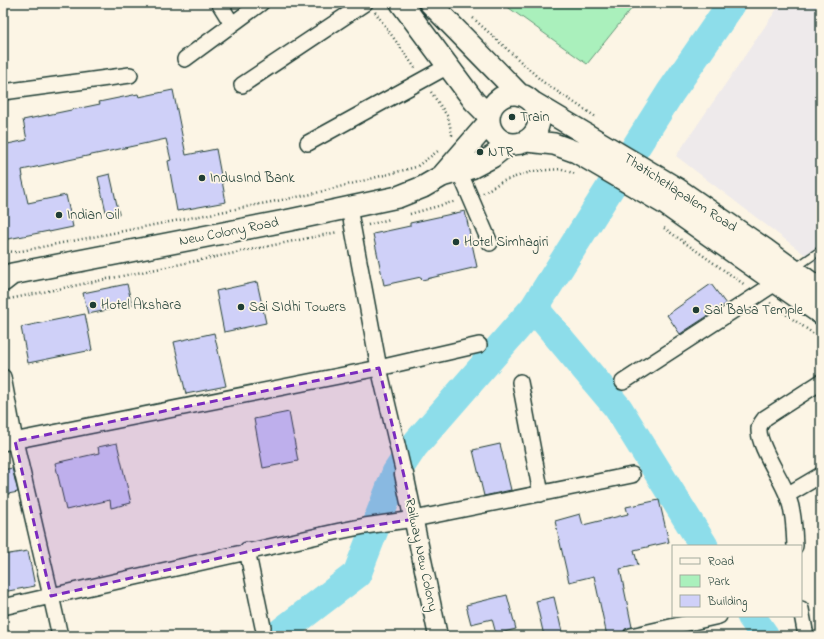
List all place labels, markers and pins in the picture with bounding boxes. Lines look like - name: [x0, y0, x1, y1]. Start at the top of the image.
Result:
- place label: Train: [520, 107, 549, 128]
- marker: Train: [507, 112, 517, 122]
- place label: NTR: [488, 142, 513, 163]
- marker: NTR: [475, 147, 485, 157]
- place label: IndusInd Bank: [210, 168, 296, 189]
- marker: IndusInd Bank: [197, 173, 207, 183]
- place label: Indian Oil: [67, 205, 120, 226]
- marker: Indian Oil: [54, 210, 64, 220]
- place label: Hotel Simhagiri: [464, 232, 549, 254]
- marker: Hotel Simhagiri: [451, 237, 461, 247]
- place label: Hotel Akshara: [101, 295, 181, 316]
- place label: Sai SIdhi Towers: [249, 297, 346, 318]
- marker: Hotel Akshara: [88, 300, 98, 310]
- place label: Sai Baba Temple: [704, 300, 804, 321]
- marker: Sai SIdhi Towers: [236, 302, 246, 312]
- marker: Sai Baba Temple: [691, 305, 701, 315]

